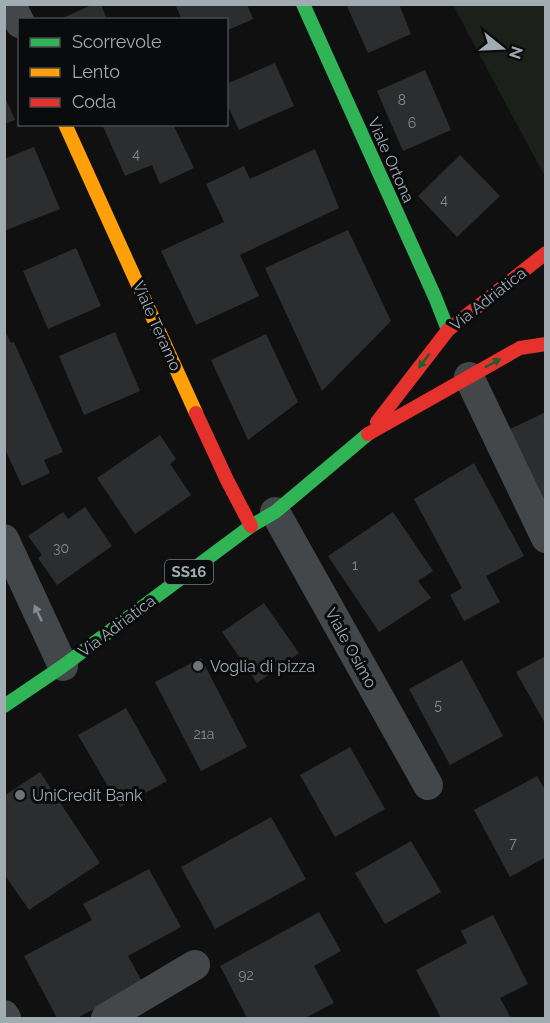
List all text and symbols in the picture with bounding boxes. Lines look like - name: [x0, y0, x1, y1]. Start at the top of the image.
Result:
- legend: [18, 18, 228, 126]
- north arrow: [472, 18, 532, 78]
- text: Scorrevole: [72, 31, 162, 52]
- text: N: [505, 44, 527, 61]
- text: Lento: [72, 61, 120, 82]
- text: Coda: [72, 91, 116, 112]
- house number: 8: [398, 92, 406, 108]
- street label: Viale Ortona: [364, 114, 418, 206]
- house number: 6: [408, 115, 416, 131]
- house number: 4: [132, 146, 140, 162]
- house number: 4: [440, 192, 448, 208]
- street label: Via Adriatica: [446, 263, 530, 335]
- street label: Viale Teramo: [129, 278, 185, 374]
- one-way arrow: [418, 354, 430, 369]
- one-way arrow: [485, 358, 501, 369]
- house number: 30: [53, 540, 69, 556]
- house number: 1: [352, 557, 358, 573]
- road number: SS16: [165, 560, 213, 584]
- street label: Via Adriatica: [75, 591, 159, 661]
- one-way arrow: [33, 604, 43, 622]
- street label: Viale Osimo: [321, 605, 381, 691]
- place label: Voglia di pizza: [210, 657, 315, 676]
- marker: Voglia di pizza: [191, 659, 205, 673]
- house number: 5: [434, 697, 442, 713]
- house number: 21a: [194, 726, 214, 742]
- place label: UniCredit Bank: [32, 786, 143, 805]
- marker: UniCredit Bank: [13, 788, 27, 802]
- house number: 7: [509, 835, 517, 851]
- house number: 92: [238, 967, 254, 983]

